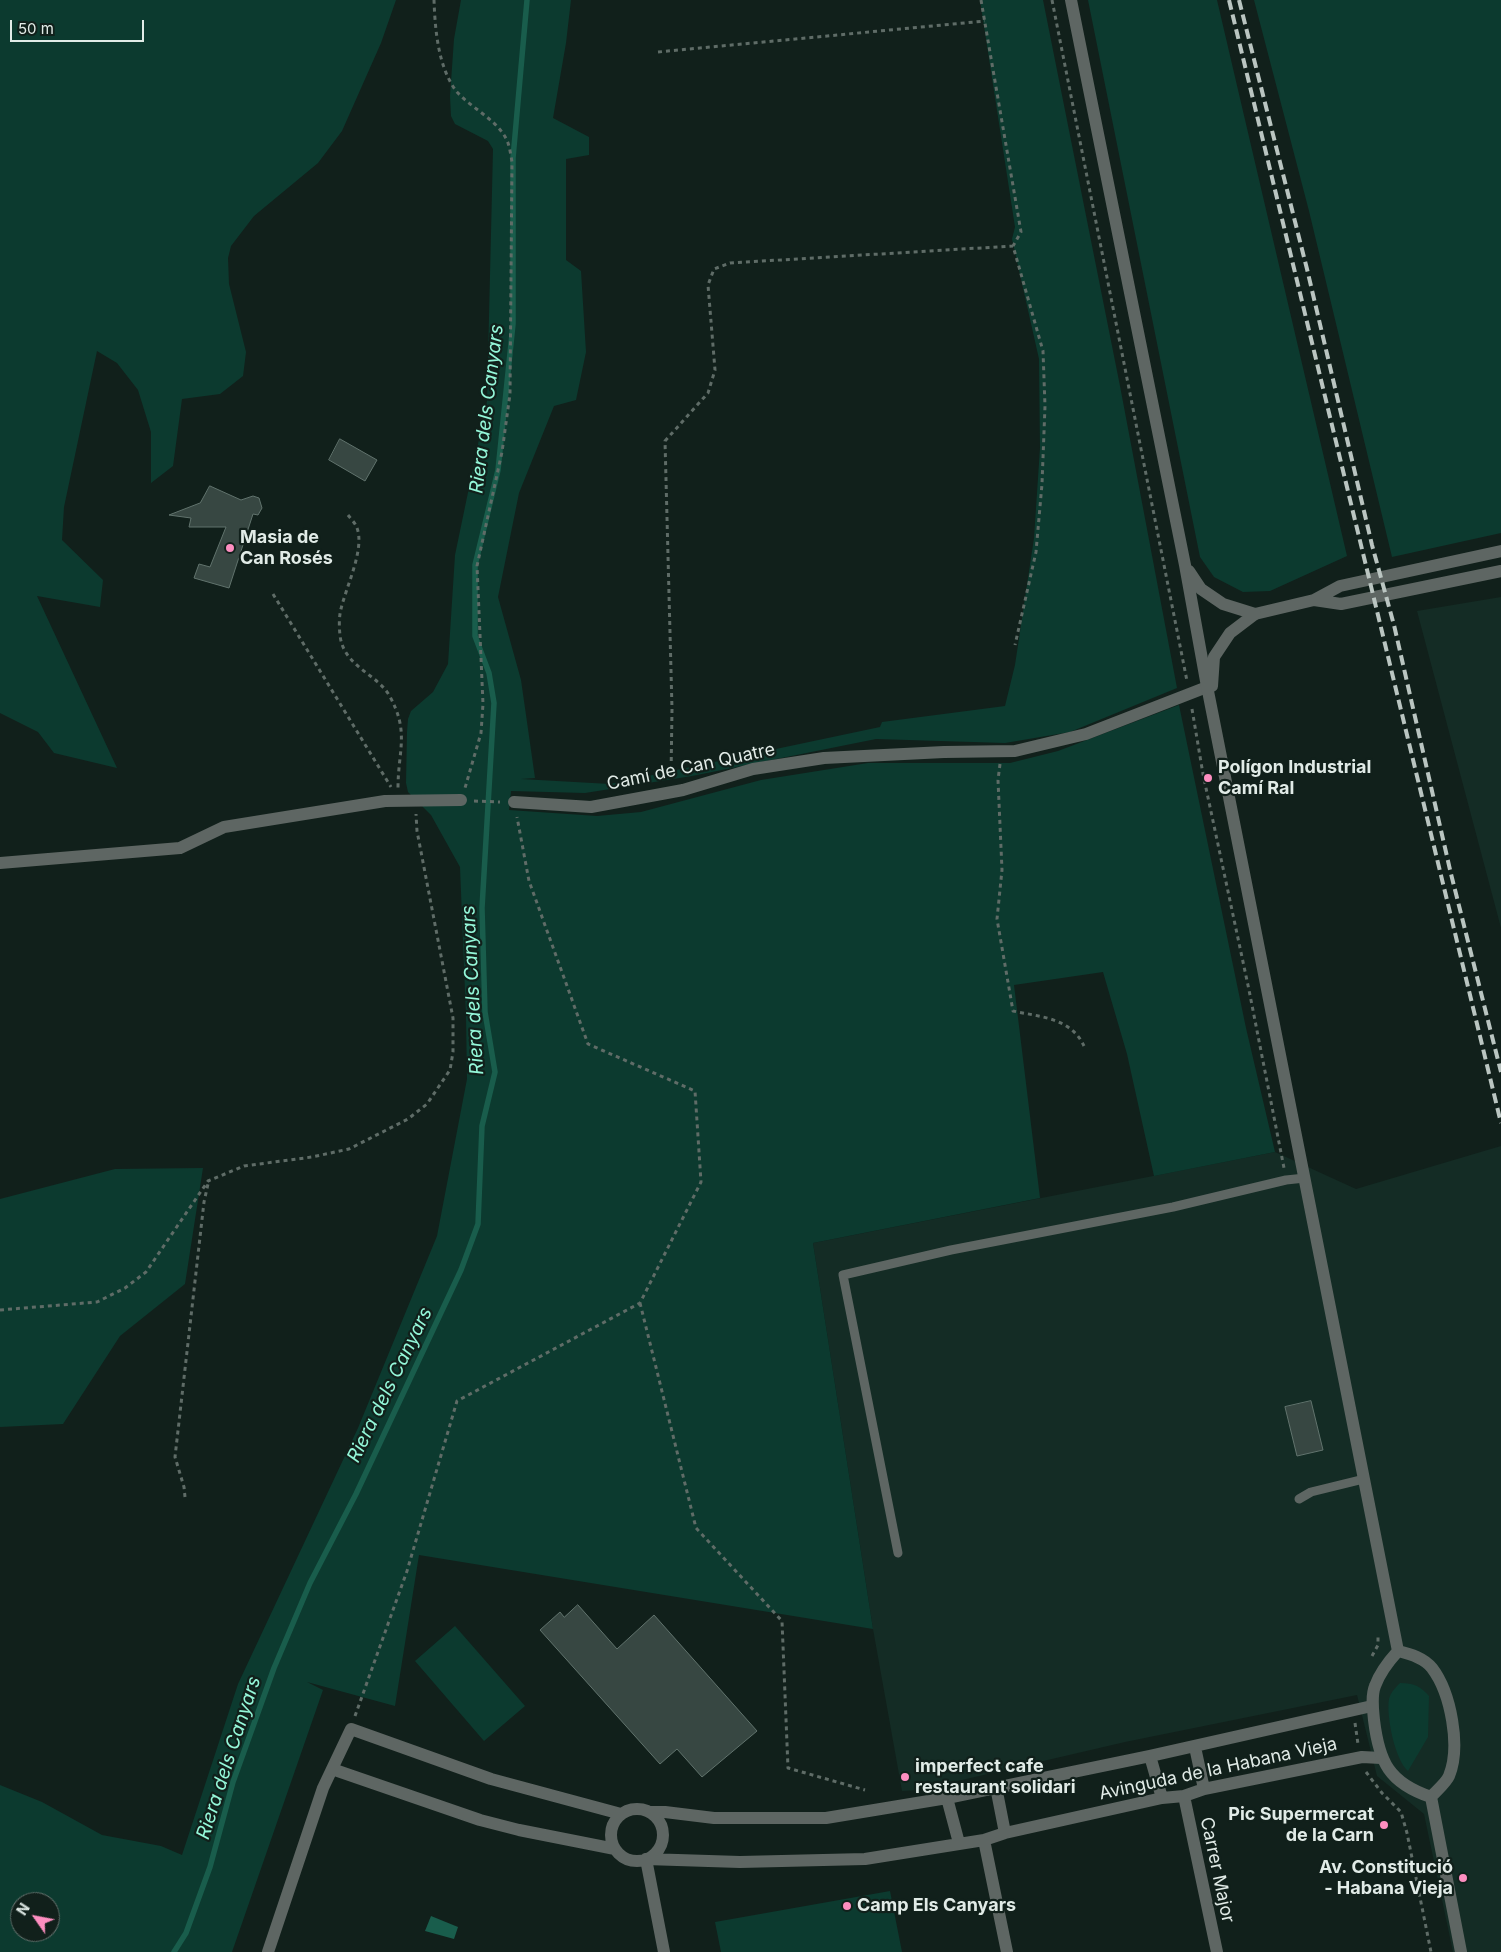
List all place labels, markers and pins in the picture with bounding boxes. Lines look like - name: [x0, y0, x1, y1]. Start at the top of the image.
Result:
- place label: Masia de Can Rosés: [240, 527, 333, 570]
- marker: Masia de Can Rosés: [224, 542, 236, 554]
- place label: Polígon Industrial Camí Ral: [1218, 757, 1371, 800]
- marker: Polígon Industrial Camí Ral: [1202, 772, 1214, 784]
- place label: imperfect cafe restaurant solidari: [915, 1756, 1076, 1798]
- marker: imperfect cafe restaurant solidari: [899, 1771, 911, 1783]
- place label: Pic Supermercat de la Carn: [1228, 1804, 1374, 1846]
- marker: Pic Supermercat de la Carn: [1378, 1819, 1390, 1831]
- place label: Av. Constitució - Habana Vieja: [1319, 1857, 1453, 1900]
- marker: Av. Constitució - Habana Vieja: [1457, 1872, 1469, 1884]
- place label: Camp Els Canyars: [857, 1895, 1016, 1917]
- marker: Camp Els Canyars: [841, 1900, 853, 1912]

